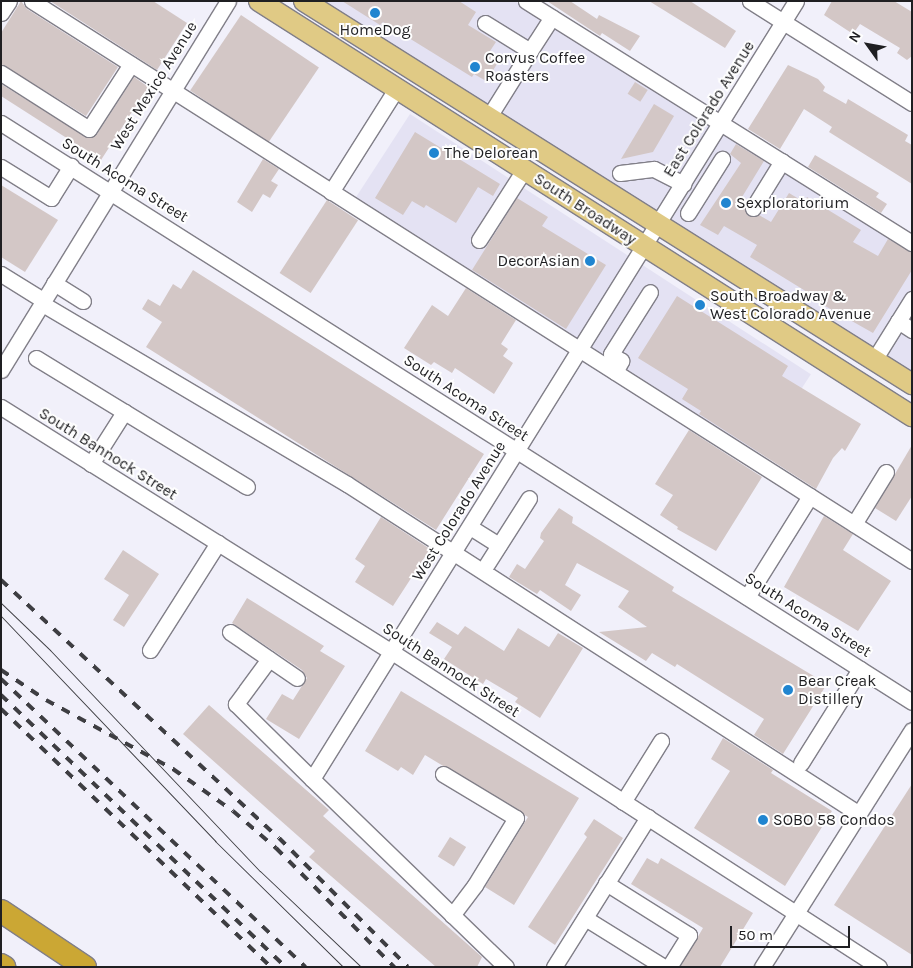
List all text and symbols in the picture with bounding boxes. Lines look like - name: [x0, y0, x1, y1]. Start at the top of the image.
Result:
- marker: HomeDog: [369, 7, 381, 19]
- street label: West Mexico Avenue: [107, 18, 201, 154]
- place label: HomeDog: [340, 20, 410, 40]
- north arrow: [843, 20, 893, 70]
- text: N: [845, 28, 865, 46]
- street label: East Colorado Avenue: [659, 37, 759, 181]
- place label: Corvus Coffee Roasters: [485, 48, 585, 86]
- marker: Corvus Coffee Roasters: [469, 61, 481, 73]
- street label: South Acoma Street: [58, 133, 192, 227]
- place label: The Delorean: [444, 143, 538, 163]
- marker: The Delorean: [428, 147, 440, 159]
- street label: South Broadway: [530, 169, 640, 249]
- place label: Sexploratorium: [736, 193, 849, 213]
- marker: Sexploratorium: [720, 197, 732, 209]
- place label: DecorAsian: [498, 251, 580, 271]
- marker: DecorAsian: [584, 255, 596, 267]
- place label: South Broadway & West Colorado Avenue: [710, 286, 871, 324]
- marker: South Broadway & West Colorado Avenue: [694, 299, 706, 311]
- street label: South Acoma Street: [400, 350, 532, 446]
- street label: South Bannock Street: [35, 404, 181, 504]
- street label: West Colorado Avenue: [408, 438, 510, 584]
- street label: South Acoma Street: [741, 568, 875, 662]
- street label: South Bannock Street: [379, 619, 523, 721]
- place label: Bear Creak Distillery: [798, 671, 876, 709]
- marker: Bear Creak Distillery: [782, 684, 794, 696]
- place label: SOBO 58 Condos: [773, 810, 895, 830]
- marker: SOBO 58 Condos: [757, 814, 769, 826]
- scale bar: [733, 916, 853, 948]
- text: 50 m: [738, 926, 773, 944]

